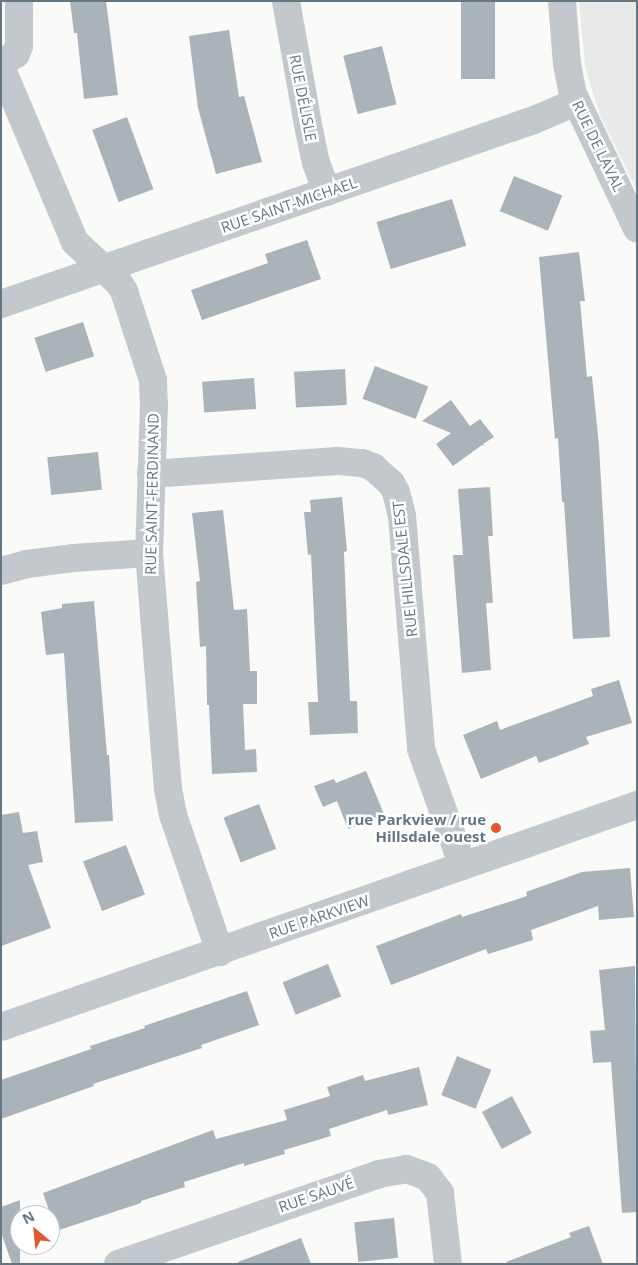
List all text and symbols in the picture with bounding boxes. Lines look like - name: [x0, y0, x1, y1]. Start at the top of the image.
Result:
- street label: RUE DÉLISLE: [286, 53, 320, 143]
- street label: RUE DE LAVAL: [568, 98, 628, 194]
- street label: RUE SAINT-MICHAEL: [219, 173, 359, 237]
- street label: RUE SAINT-FERDINAND: [142, 413, 162, 575]
- street label: RUE HILLSDALE EST: [389, 500, 421, 638]
- place label: rue Parkview / rue Hillsdale ouest: [348, 810, 486, 845]
- marker: rue Parkview / rue Hillsdale ouest: [490, 822, 502, 834]
- street label: RUE PARKVIEW: [267, 891, 371, 943]
- street label: RUE SAUVÉ: [276, 1174, 356, 1216]
- north arrow: [10, 1205, 60, 1255]
- text: N: [19, 1206, 38, 1228]

